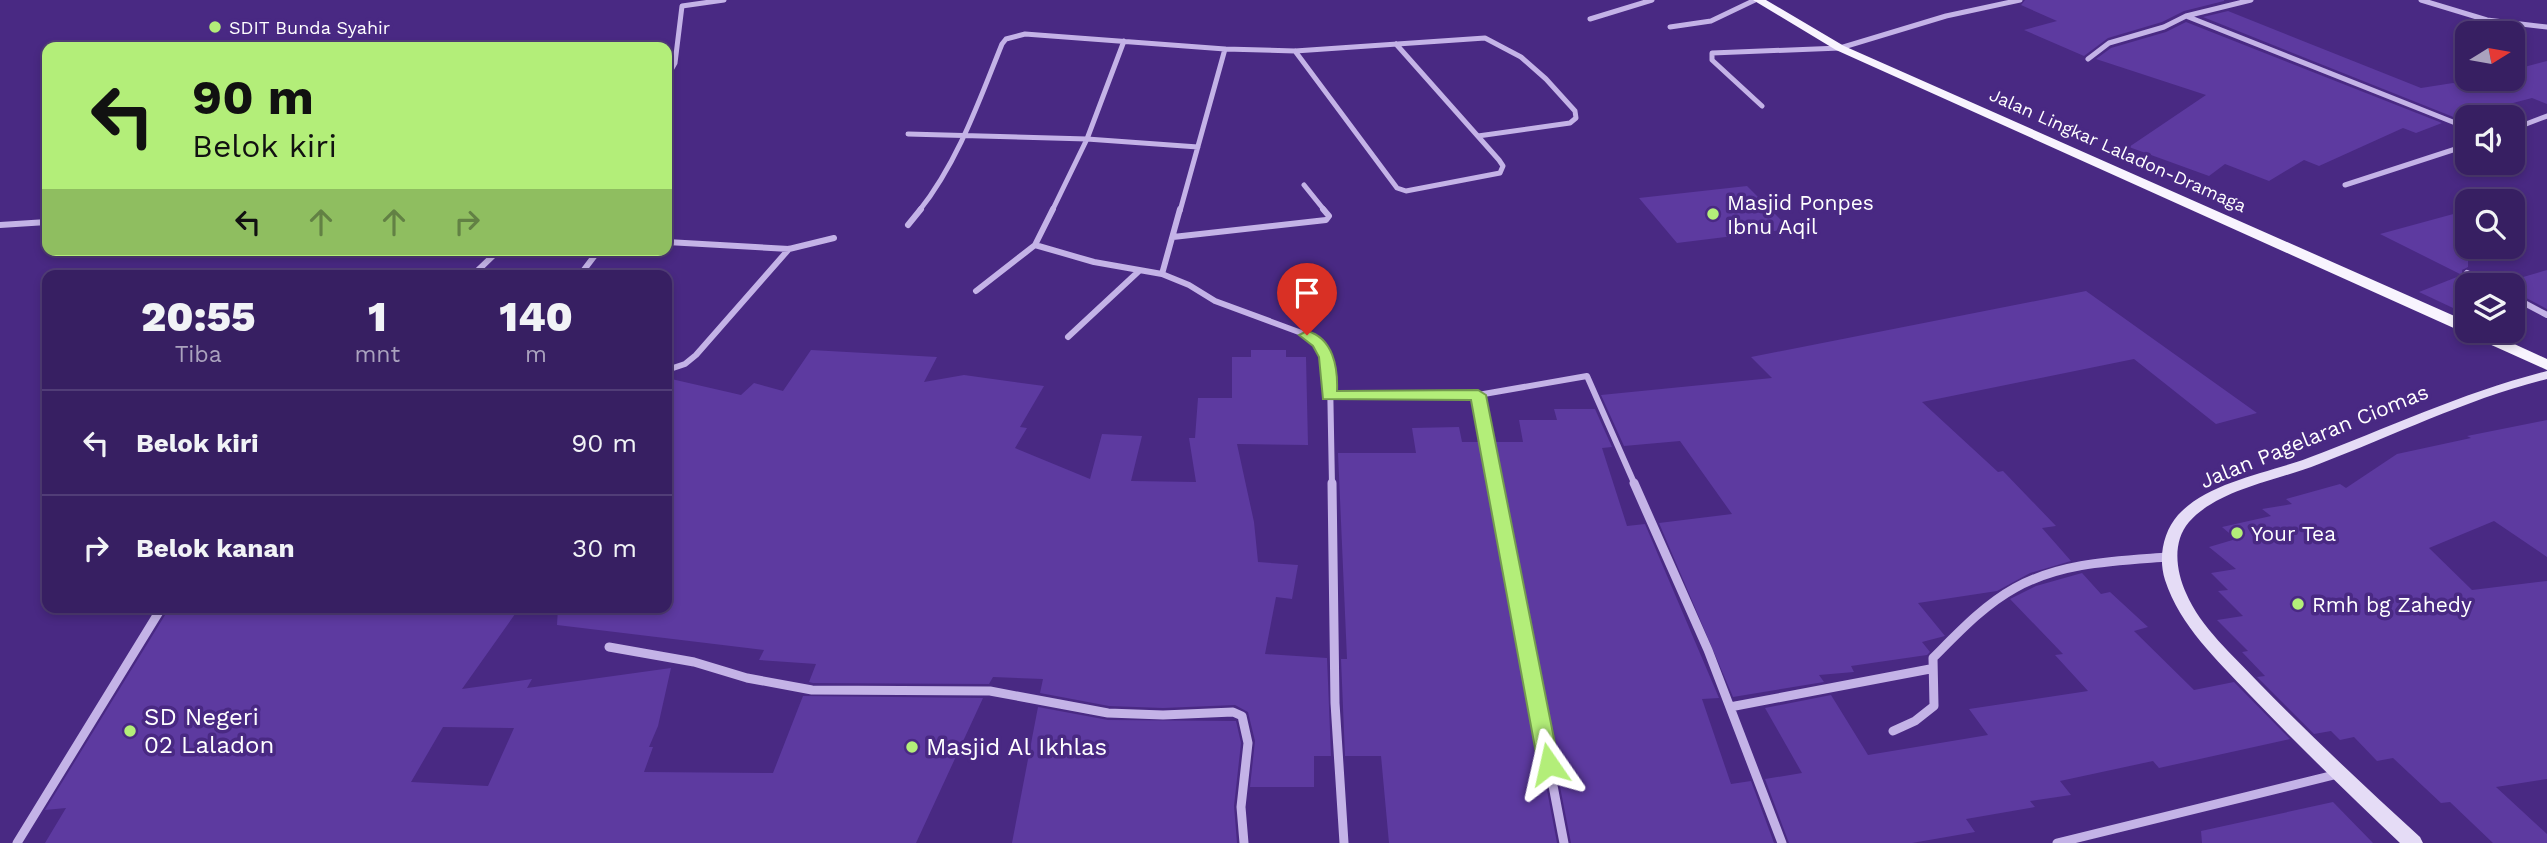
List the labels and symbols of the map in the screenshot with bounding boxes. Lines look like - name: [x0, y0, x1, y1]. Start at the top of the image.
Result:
- place label: SDIT Bunda Syahir: [229, 17, 390, 38]
- marker: SDIT Bunda Syahir: [207, 19, 223, 35]
- north arrow: [2455, 21, 2525, 91]
- street label: Jalan Lingkar Laladon-Dramaga: [1986, 84, 2250, 216]
- place label: Masjid Ponpes Ibnu Aqil: [1727, 190, 1874, 239]
- marker: Masjid Ponpes Ibnu Aqil: [1705, 206, 1721, 222]
- pin: [1277, 263, 1337, 335]
- street label: Jalan Pagelaran Ciomas: [2196, 379, 2432, 493]
- place label: Your Tea: [2251, 521, 2336, 546]
- marker: Your Tea: [2229, 525, 2245, 541]
- place label: Rmh bg Zahedy: [2312, 592, 2472, 617]
- marker: Rmh bg Zahedy: [2290, 596, 2306, 612]
- place label: SD Negeri 02 Laladon: [144, 703, 274, 759]
- marker: SD Negeri 02 Laladon: [122, 723, 138, 739]
- position arrow: [1512, 727, 1586, 801]
- place label: Masjid Al Ikhlas: [926, 733, 1107, 761]
- marker: Masjid Al Ikhlas: [904, 739, 920, 755]

